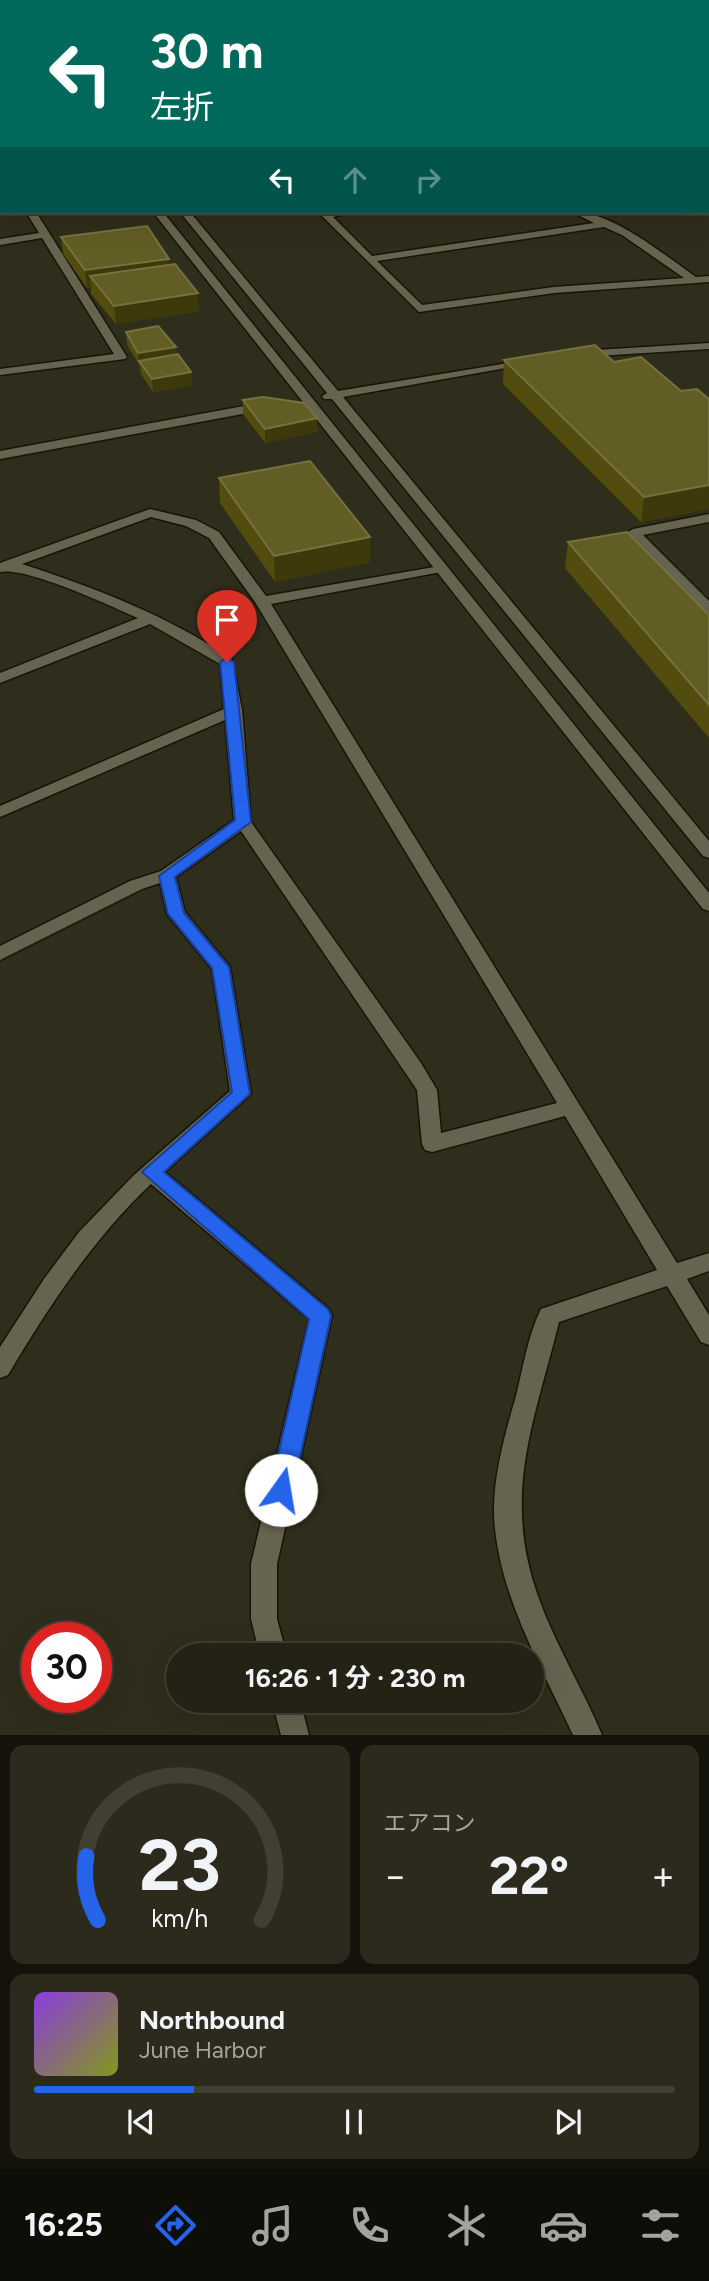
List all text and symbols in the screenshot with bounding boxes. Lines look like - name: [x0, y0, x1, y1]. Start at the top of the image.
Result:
- text: 30 m: [150, 21, 263, 80]
- icon: left: [35, 28, 126, 119]
- text: 左折: [150, 88, 214, 126]
- icon: left: [263, 161, 301, 199]
- icon: ahead: [336, 161, 374, 199]
- icon: right: [409, 161, 447, 199]
- pin: [197, 590, 257, 662]
- icon: arrive: [208, 601, 246, 639]
- position arrow: [244, 1453, 318, 1527]
- speed limit sign: 30: [21, 1622, 112, 1713]
- text: 16:26 · 1 分 · 230 m: [245, 1662, 465, 1694]
- text: エアコン: [384, 1809, 476, 1837]
- text: 23: [138, 1822, 221, 1909]
- text: 22°: [489, 1845, 569, 1907]
- text: −: [384, 1853, 407, 1899]
- text: +: [651, 1853, 675, 1899]
- text: km/h: [151, 1903, 208, 1933]
- text: Northbound: [139, 2004, 285, 2036]
- text: June Harbor: [139, 2036, 266, 2064]
- icon: previous: [122, 2103, 160, 2141]
- icon: pause: [335, 2103, 373, 2141]
- icon: next: [549, 2103, 587, 2141]
- icon: directions: [151, 2201, 200, 2250]
- icon: music: [248, 2201, 297, 2250]
- icon: phone: [345, 2201, 394, 2250]
- icon: climate: [442, 2201, 491, 2250]
- icon: car: [539, 2201, 588, 2250]
- icon: filters: [636, 2201, 685, 2250]
- text: 16:25: [24, 2206, 103, 2244]

